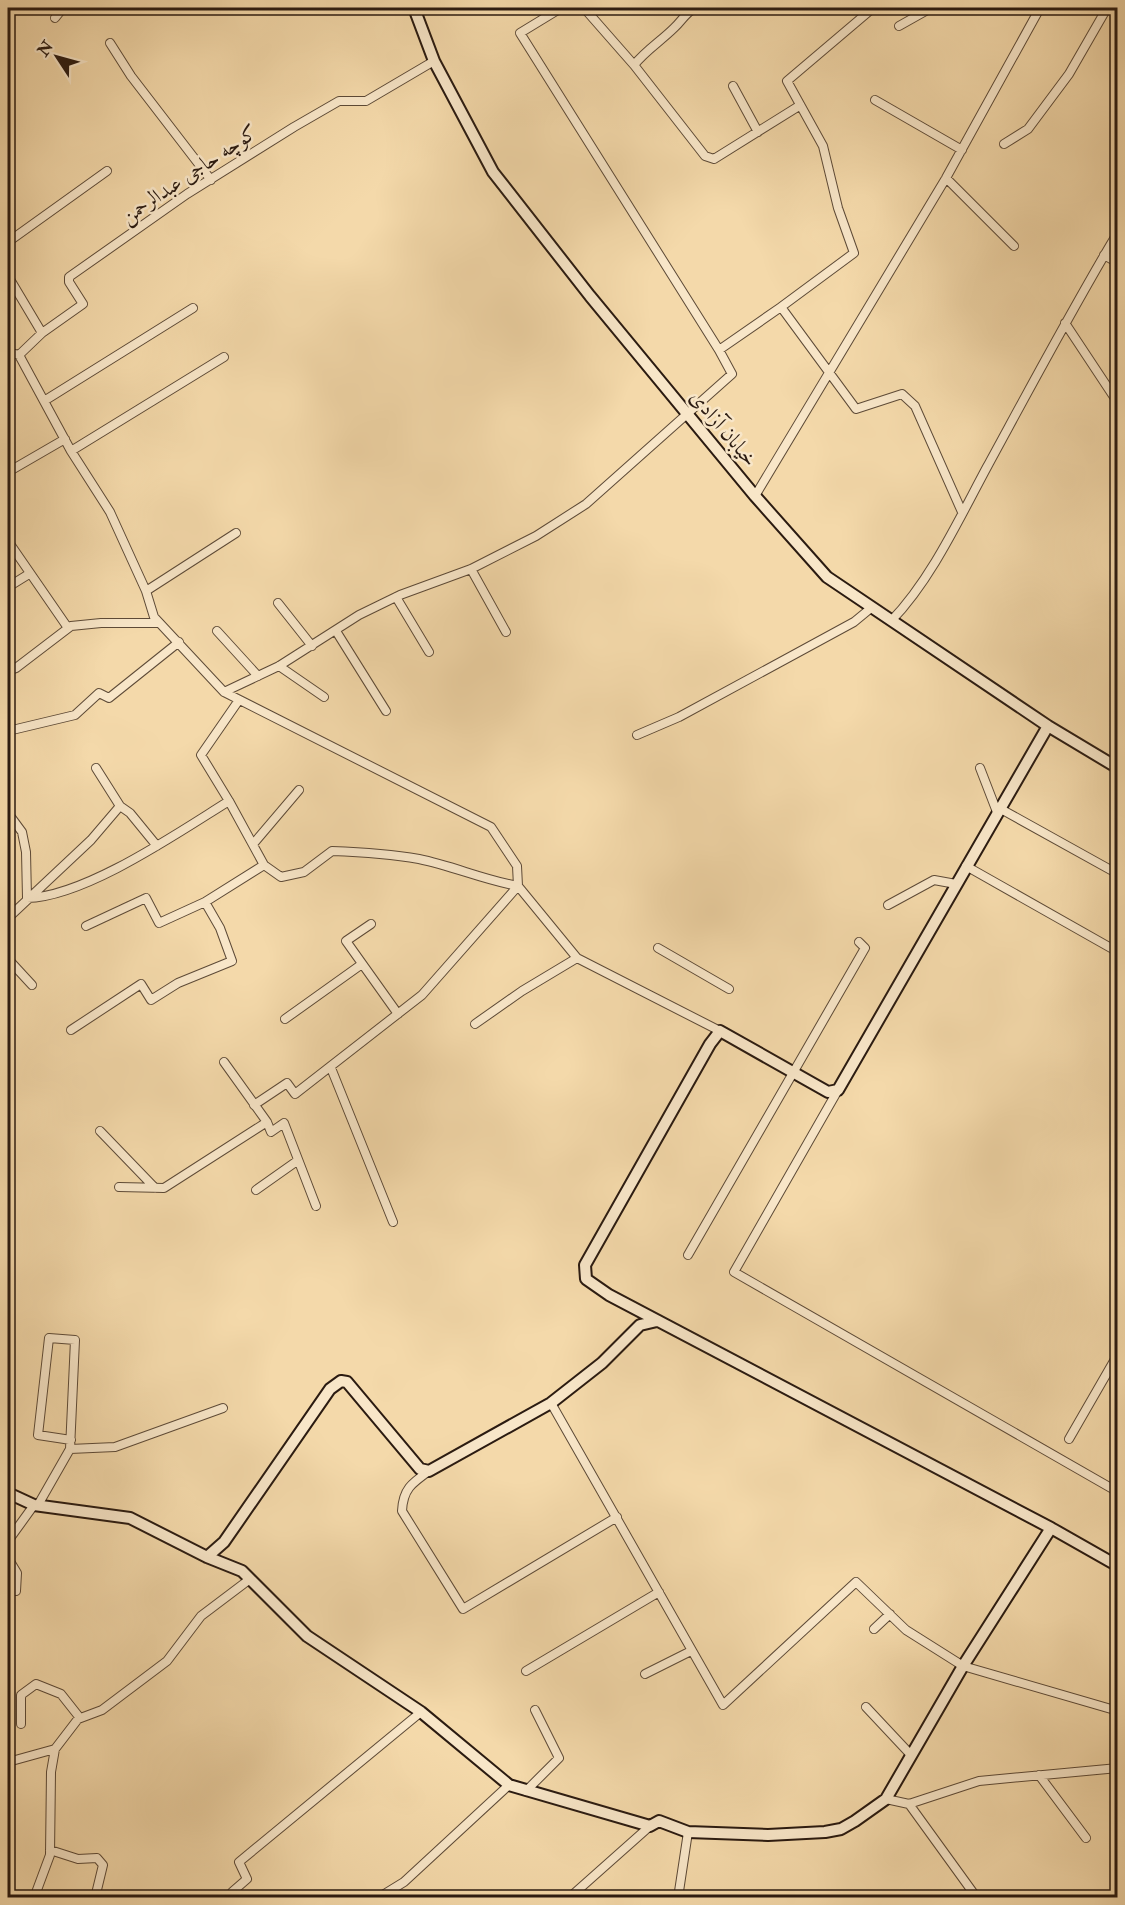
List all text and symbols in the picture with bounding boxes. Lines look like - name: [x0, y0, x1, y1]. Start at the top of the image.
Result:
- north arrow: [27, 27, 87, 87]
- text: N: [33, 37, 58, 61]
- street label: کوچه حاجی عبدالرحمن: [116, 119, 263, 230]
- street label: خیابان آزادی: [684, 384, 763, 472]

